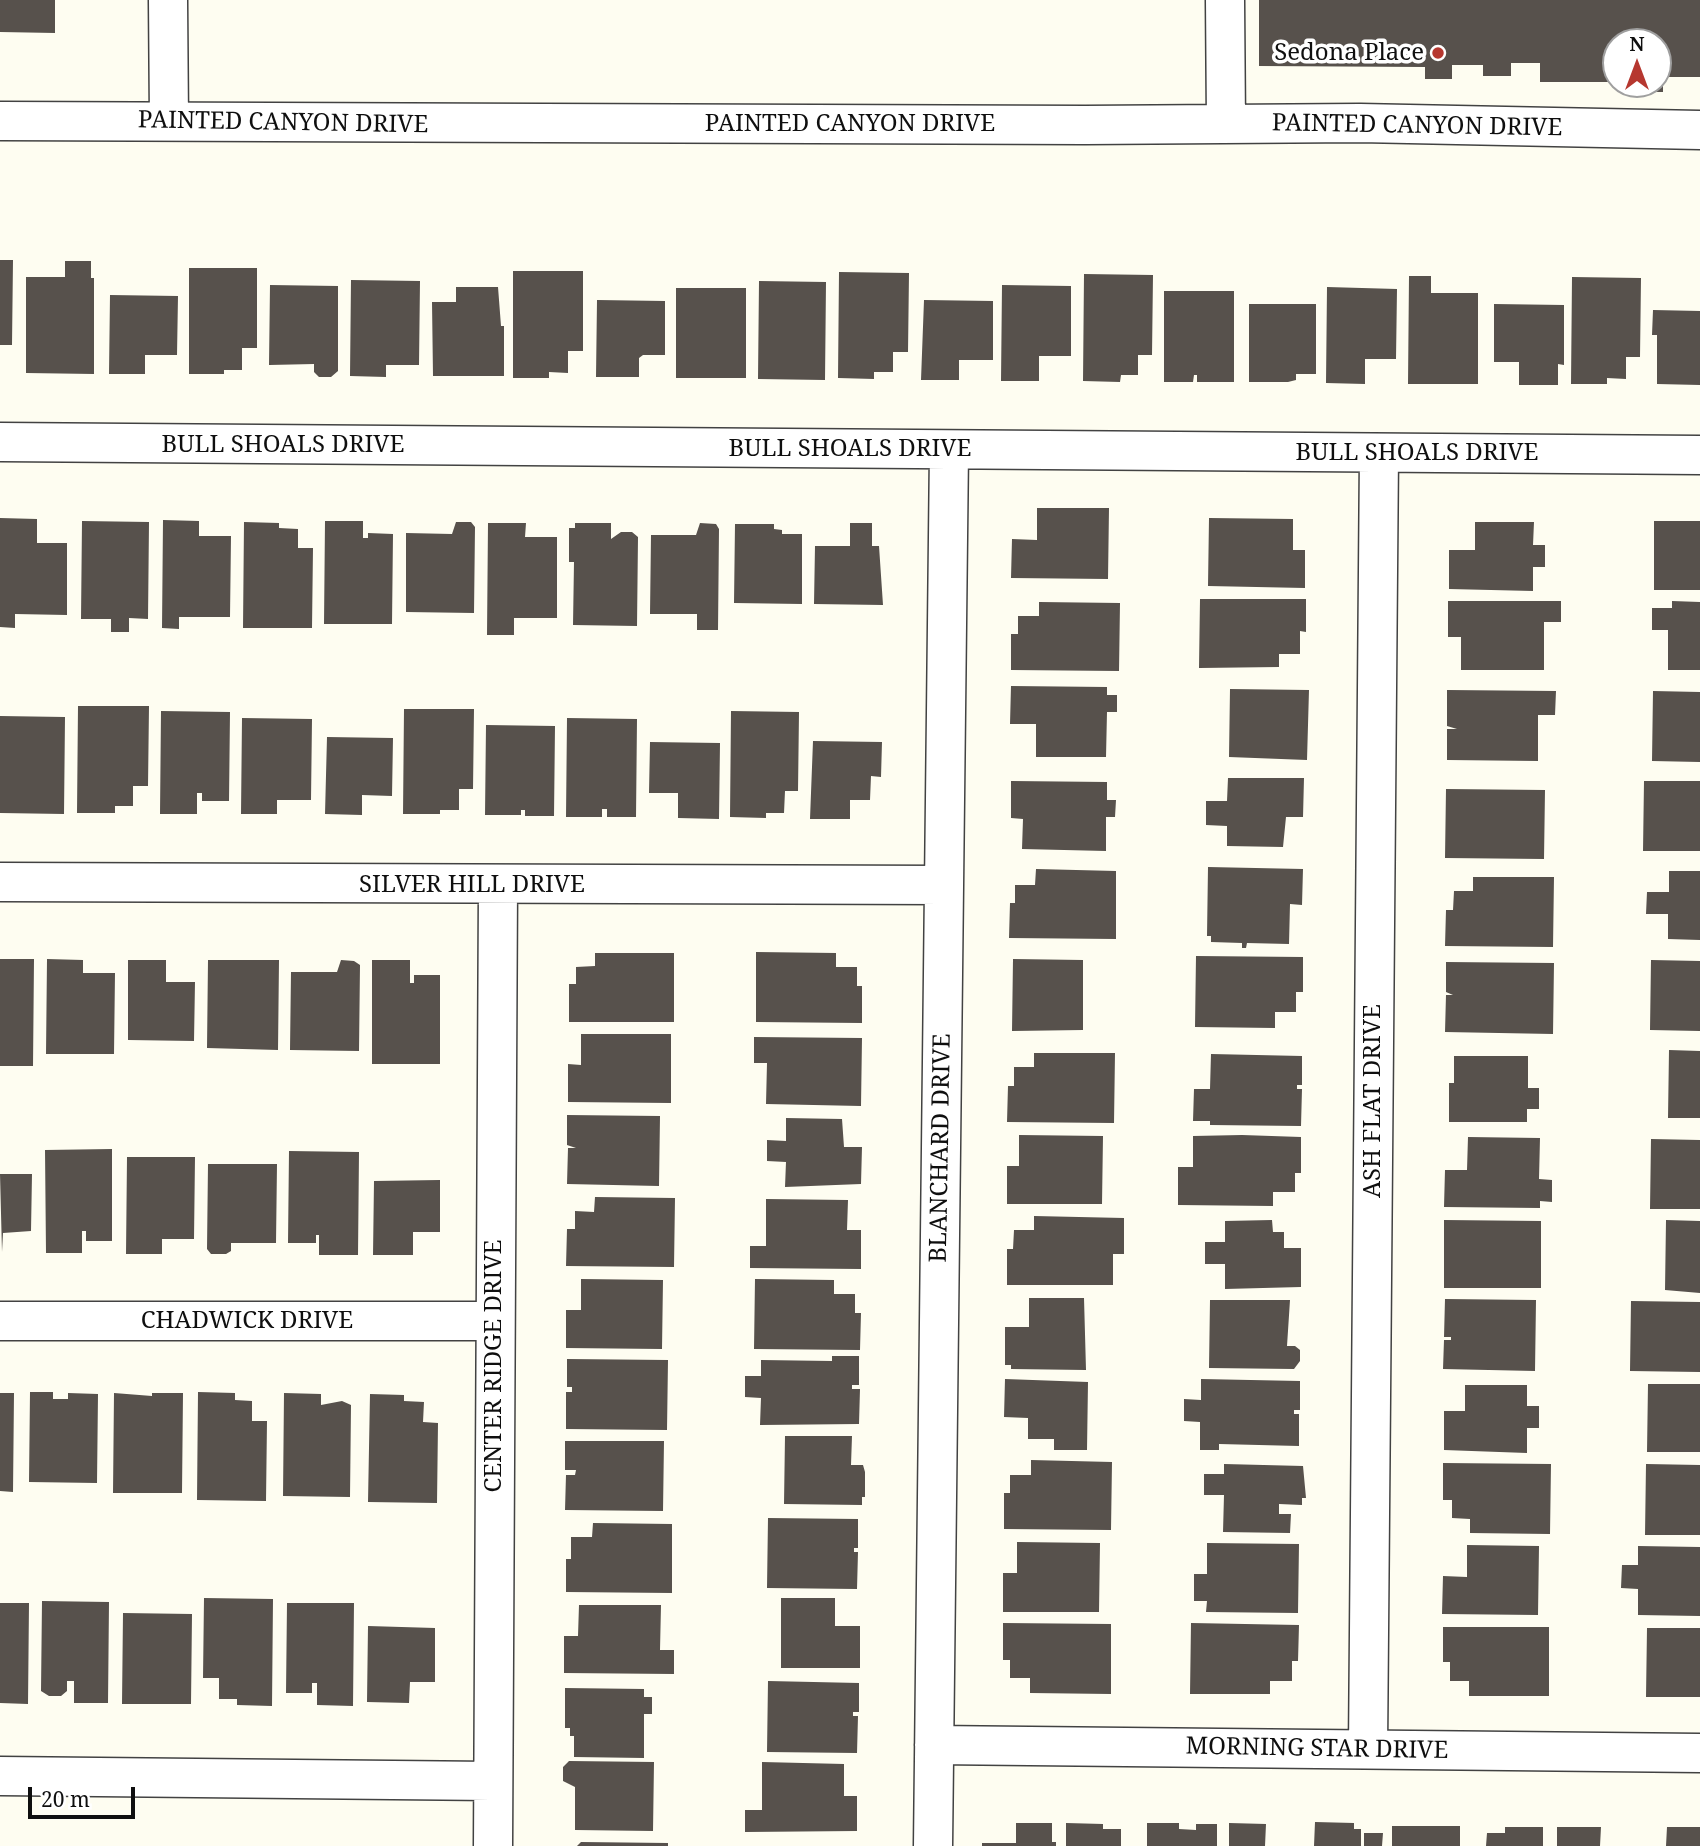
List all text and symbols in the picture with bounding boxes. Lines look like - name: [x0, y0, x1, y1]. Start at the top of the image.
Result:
- north arrow: [1602, 28, 1672, 98]
- text: N: [1630, 31, 1644, 57]
- place label: Sedona Place: [1274, 39, 1424, 67]
- marker: Sedona Place: [1430, 45, 1446, 61]
- street label: PAINTED CANYON DRIVE: [138, 106, 428, 140]
- street label: PAINTED CANYON DRIVE: [1272, 109, 1562, 143]
- street label: PAINTED CANYON DRIVE: [705, 110, 995, 138]
- street label: BULL SHOALS DRIVE: [162, 431, 404, 459]
- street label: BULL SHOALS DRIVE: [729, 435, 971, 463]
- street label: BULL SHOALS DRIVE: [1296, 439, 1538, 467]
- street label: SILVER HILL DRIVE: [359, 871, 585, 899]
- street label: ASH FLAT DRIVE: [1359, 1004, 1387, 1198]
- street label: BLANCHARD DRIVE: [925, 1033, 957, 1263]
- street label: CENTER RIDGE DRIVE: [480, 1239, 508, 1493]
- street label: CHADWICK DRIVE: [141, 1307, 353, 1335]
- street label: MORNING STAR DRIVE: [1185, 1732, 1449, 1766]
- scale bar: [32, 1772, 138, 1816]
- text: 20 m: [41, 1785, 90, 1813]

